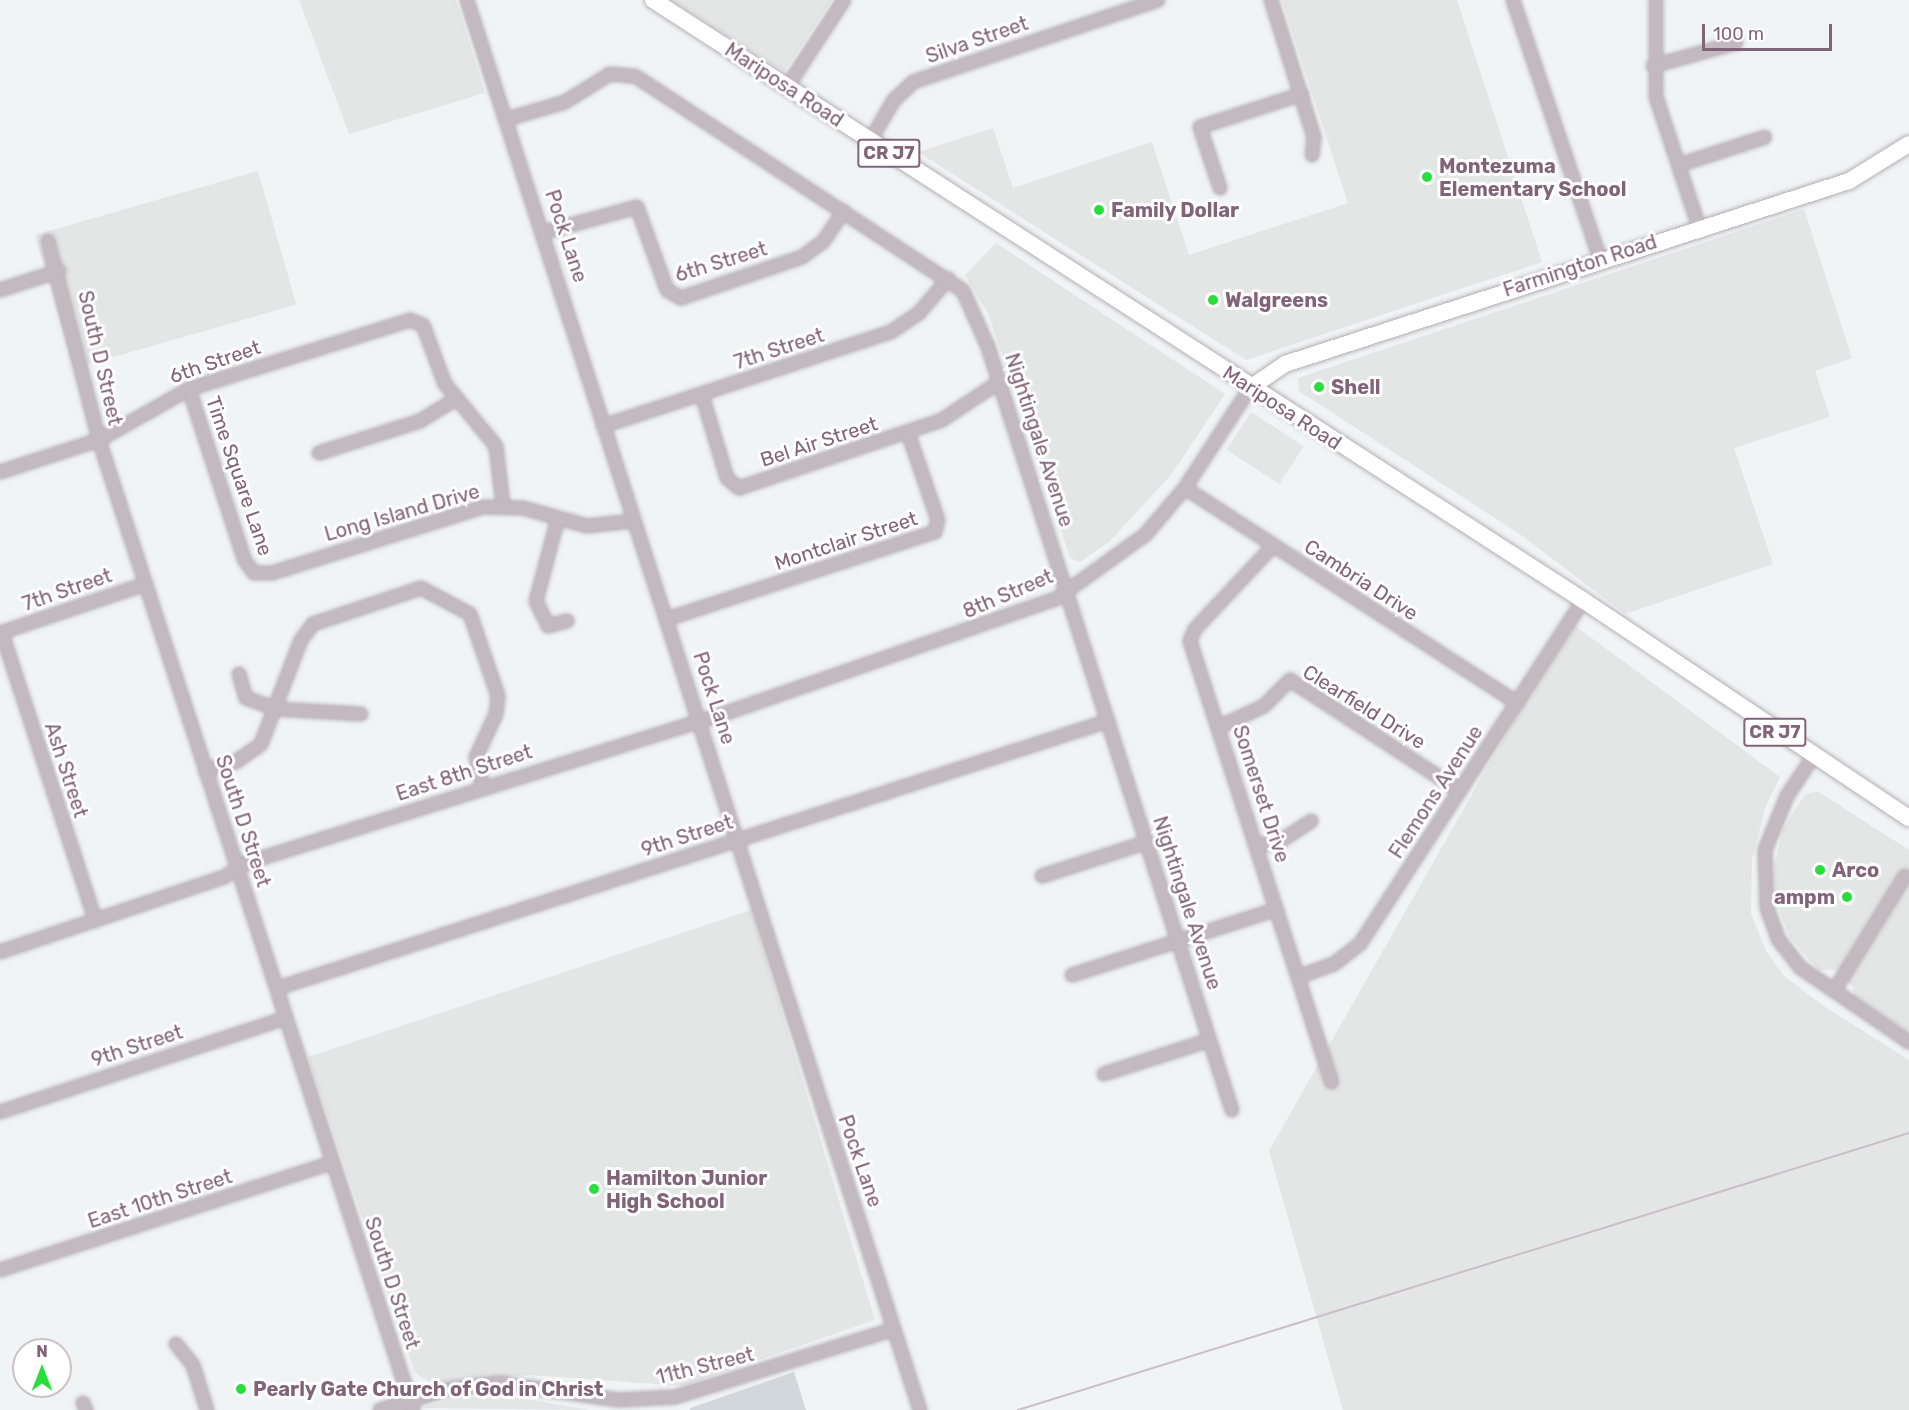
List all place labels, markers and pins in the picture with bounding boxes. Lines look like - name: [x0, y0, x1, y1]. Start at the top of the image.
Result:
- place label: Montezuma Elementary School: [1439, 154, 1627, 201]
- marker: Montezuma Elementary School: [1420, 170, 1434, 184]
- place label: Family Dollar: [1111, 198, 1240, 222]
- marker: Family Dollar: [1092, 203, 1106, 217]
- place label: Walgreens: [1225, 288, 1328, 312]
- marker: Walgreens: [1206, 293, 1220, 307]
- place label: Shell: [1331, 375, 1381, 399]
- marker: Shell: [1312, 380, 1326, 394]
- place label: Arco: [1832, 858, 1879, 882]
- marker: Arco: [1813, 863, 1827, 877]
- place label: ampm: [1774, 885, 1835, 909]
- marker: ampm: [1840, 890, 1854, 904]
- place label: Hamilton Junior High School: [606, 1166, 767, 1213]
- marker: Hamilton Junior High School: [587, 1182, 601, 1196]
- place label: Pearly Gate Church of God in Christ: [253, 1377, 604, 1401]
- marker: Pearly Gate Church of God in Christ: [234, 1382, 248, 1396]

